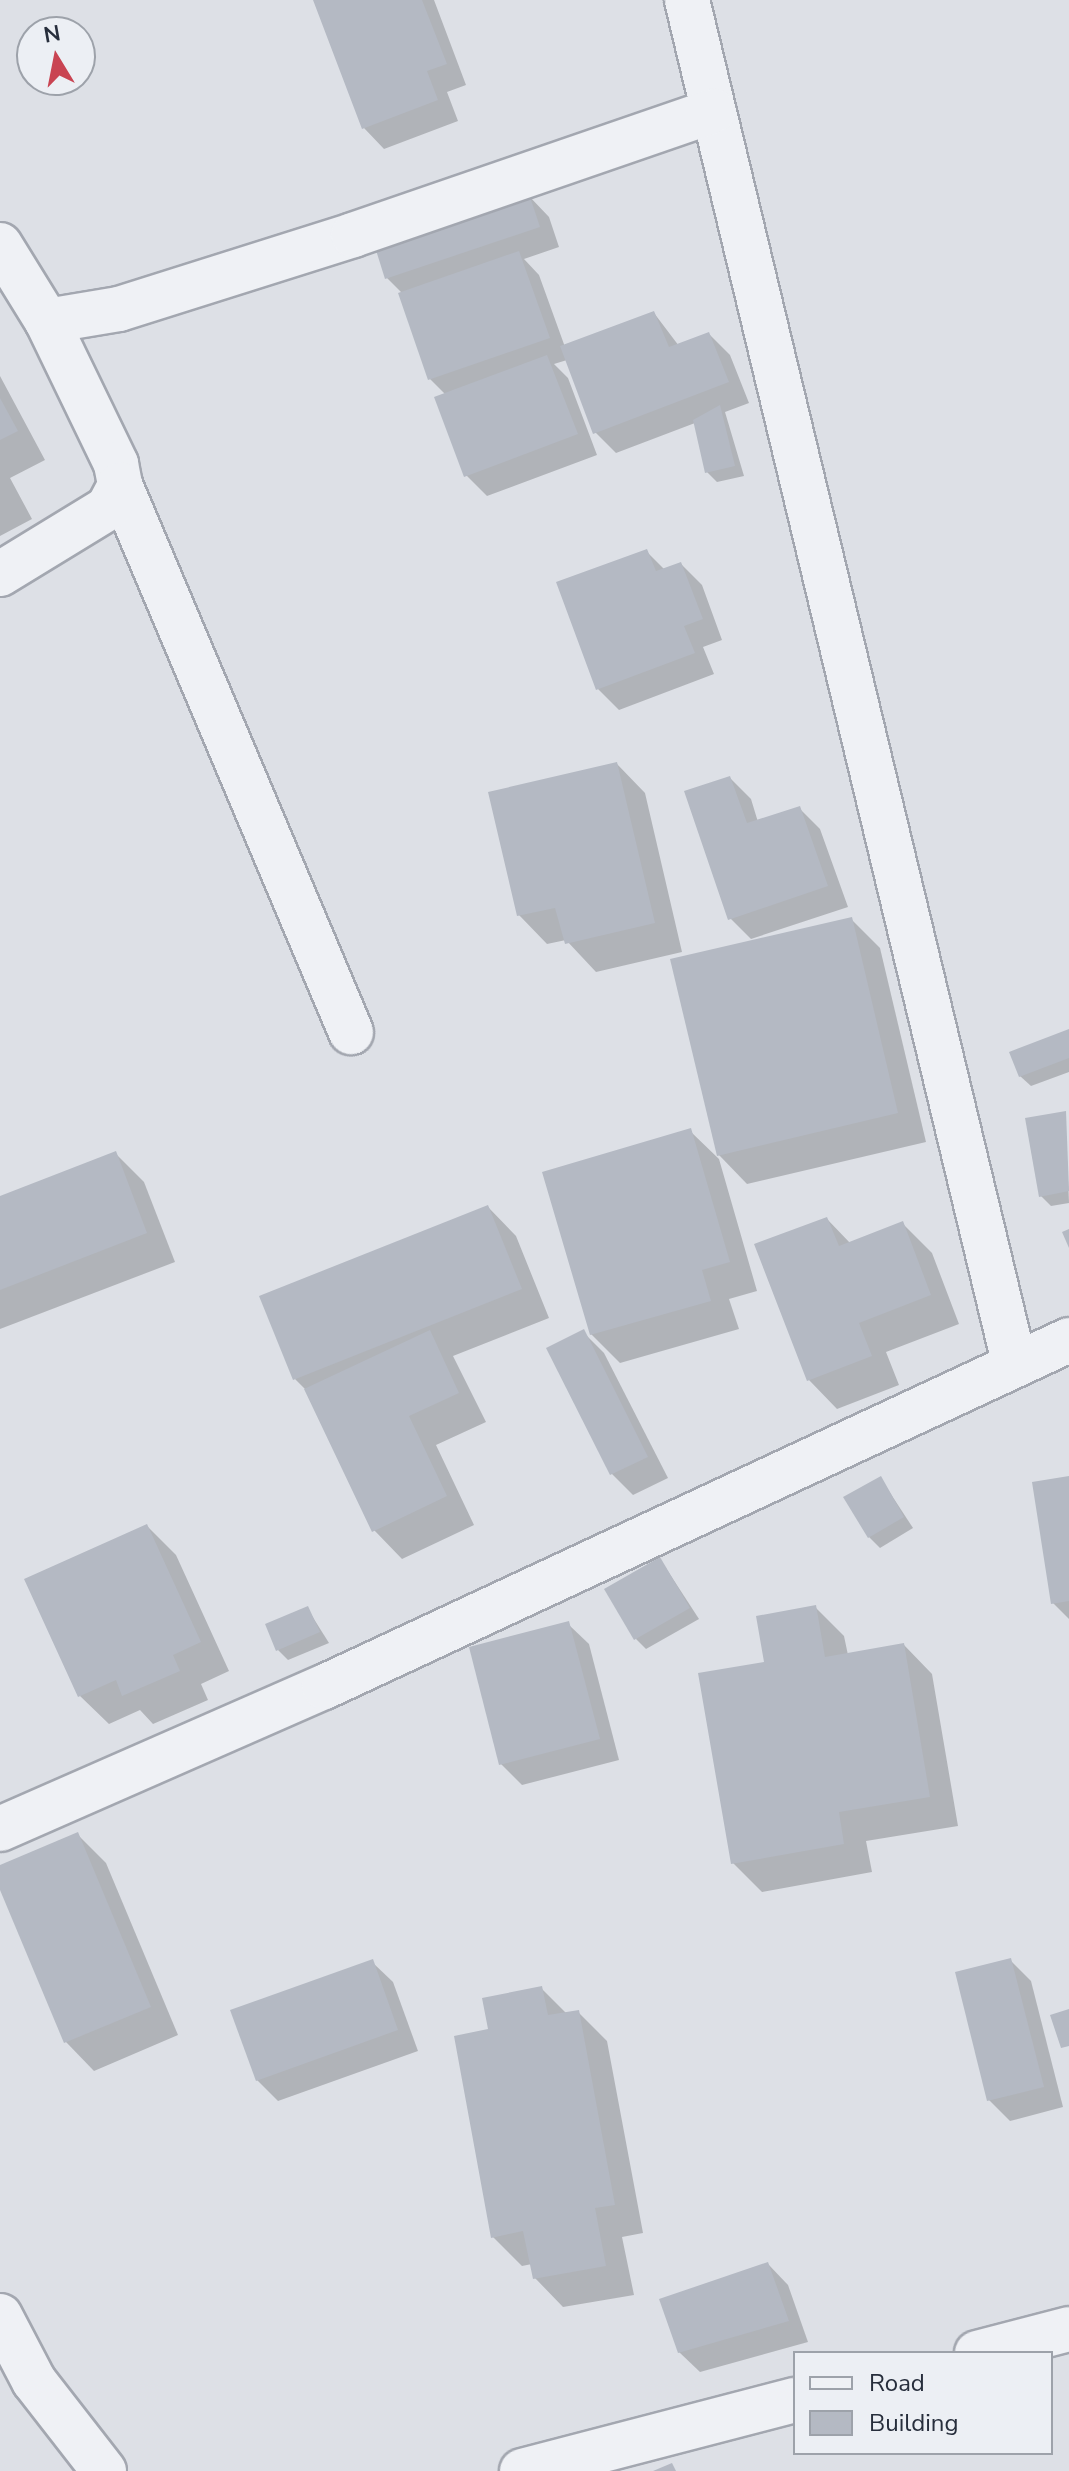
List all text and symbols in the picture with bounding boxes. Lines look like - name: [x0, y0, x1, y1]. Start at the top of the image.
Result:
- north arrow: [16, 16, 96, 96]
- text: N: [41, 18, 63, 51]
- legend: [793, 2351, 1053, 2455]
- text: Road: [869, 2367, 925, 2399]
- text: Building: [869, 2407, 959, 2439]

